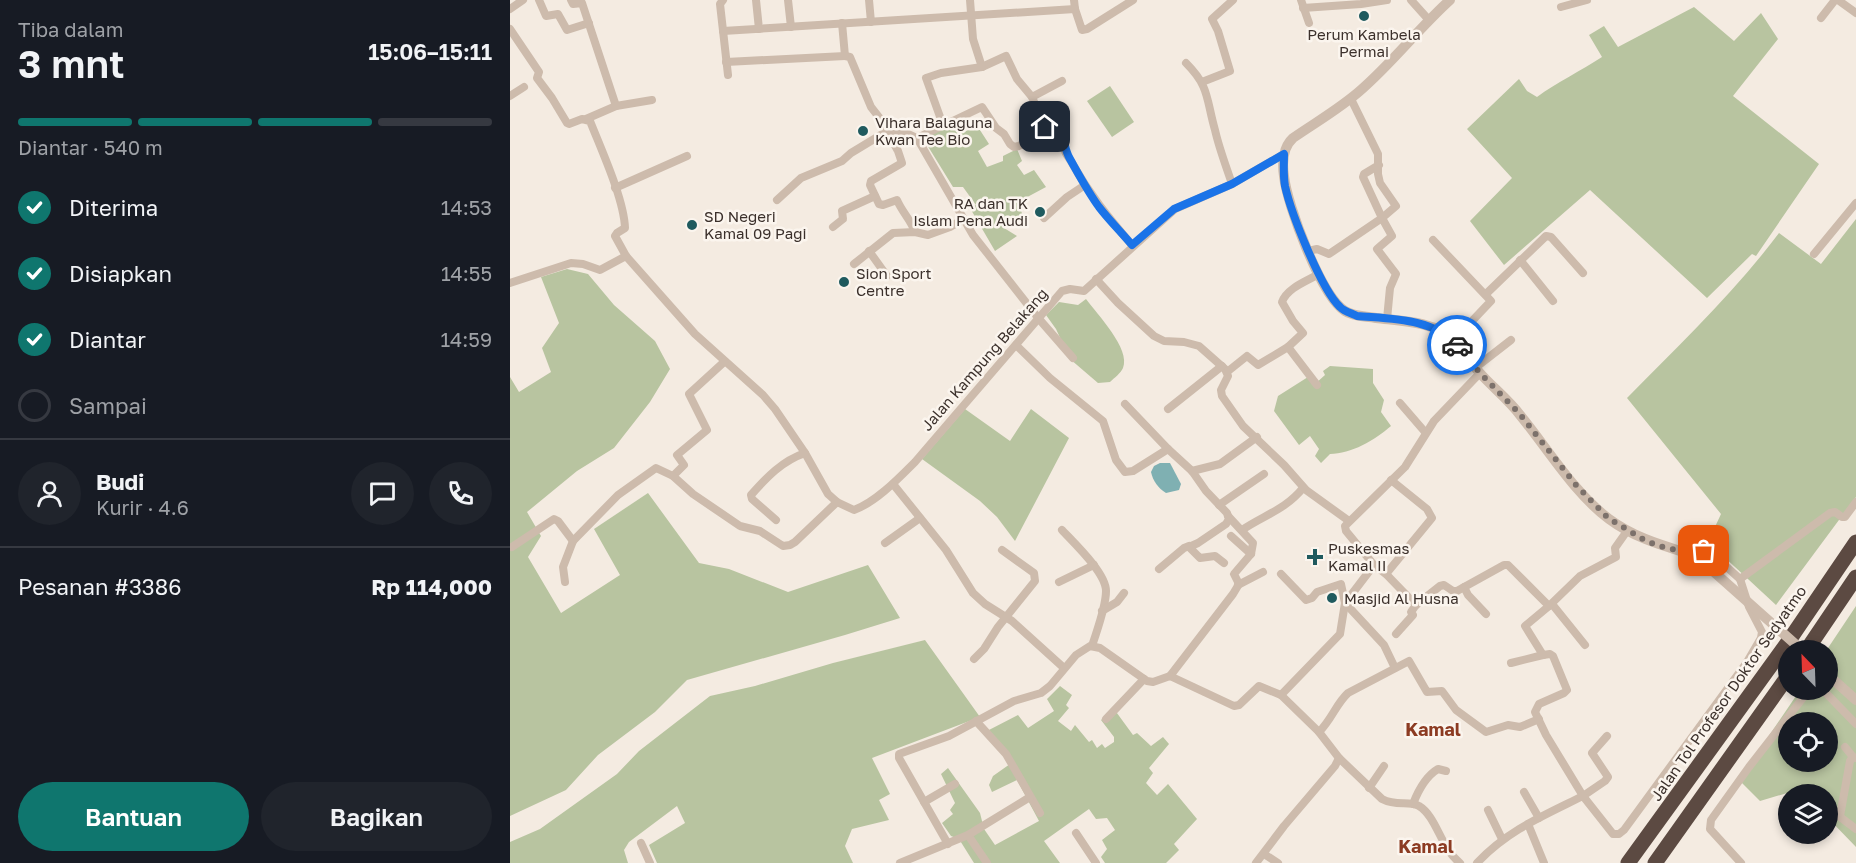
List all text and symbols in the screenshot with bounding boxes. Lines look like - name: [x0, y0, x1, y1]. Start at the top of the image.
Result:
- marker: Perum Kambela Permai: [1357, 9, 1371, 23]
- text: Tiba dalam: [18, 17, 123, 41]
- place label: Perum Kambela Permai: [1307, 25, 1421, 60]
- text: 15:06–15:11: [368, 38, 492, 65]
- text: 3 mnt: [18, 40, 125, 87]
- pin: [1019, 101, 1070, 152]
- icon: home: [1028, 110, 1061, 143]
- place label: Vihara Balaguna Kwan Tee Bio: [875, 113, 993, 148]
- marker: Vihara Balaguna Kwan Tee Bio: [856, 124, 870, 138]
- text: Diantar · 540 m: [18, 135, 163, 159]
- icon: check: [18, 191, 51, 224]
- text: Diterima: [69, 194, 158, 221]
- place label: RA dan TK Islam Pena Audi: [913, 194, 1028, 229]
- text: 14:53: [441, 195, 492, 219]
- marker: RA dan TK Islam Pena Audi: [1033, 205, 1047, 219]
- place label: SD Negeri Kamal 09 Pagi: [704, 207, 807, 242]
- marker: SD Negeri Kamal 09 Pagi: [685, 218, 699, 232]
- icon: check: [18, 257, 51, 290]
- text: Disiapkan: [69, 260, 172, 287]
- text: 14:55: [441, 261, 492, 285]
- place label: Sion Sport Centre: [856, 264, 932, 299]
- marker: Sion Sport Centre: [837, 275, 851, 289]
- street label: Jalan Kampung Belakang: [917, 284, 1051, 434]
- courier: [1427, 315, 1487, 375]
- icon: check: [18, 323, 51, 356]
- text: Diantar: [69, 326, 146, 353]
- text: 14:59: [440, 327, 492, 351]
- icon: car: [1441, 329, 1474, 362]
- text: Sampai: [69, 392, 147, 419]
- button: person: [18, 462, 81, 525]
- button: chat: [351, 462, 414, 525]
- button: phone: [429, 462, 492, 525]
- text: Budi: [96, 468, 144, 495]
- text: Kurir · 4.6: [96, 495, 189, 519]
- pin: [1678, 525, 1729, 576]
- icon: bag: [1687, 534, 1720, 567]
- place label: Puskesmas Kamal II: [1328, 539, 1409, 574]
- marker: Puskesmas Kamal II: [1306, 548, 1324, 566]
- text: Pesanan #3386: [18, 573, 181, 600]
- text: Rp 114,000: [371, 573, 492, 600]
- street label: Jalan Tol Profesor Doktor Sedyatmo: [1647, 582, 1809, 804]
- place label: Masjid Al Husna: [1344, 589, 1459, 607]
- marker: Masjid Al Husna: [1325, 591, 1339, 605]
- north arrow: [1778, 640, 1838, 700]
- map controls: [1778, 640, 1838, 844]
- button: locate: [1778, 712, 1838, 772]
- district label: Kamal: [1405, 718, 1461, 740]
- button: Bantuan: [18, 782, 249, 851]
- button: Bagikan: [261, 782, 492, 851]
- button: layers: [1778, 784, 1838, 844]
- district label: Kamal: [1398, 835, 1454, 857]

